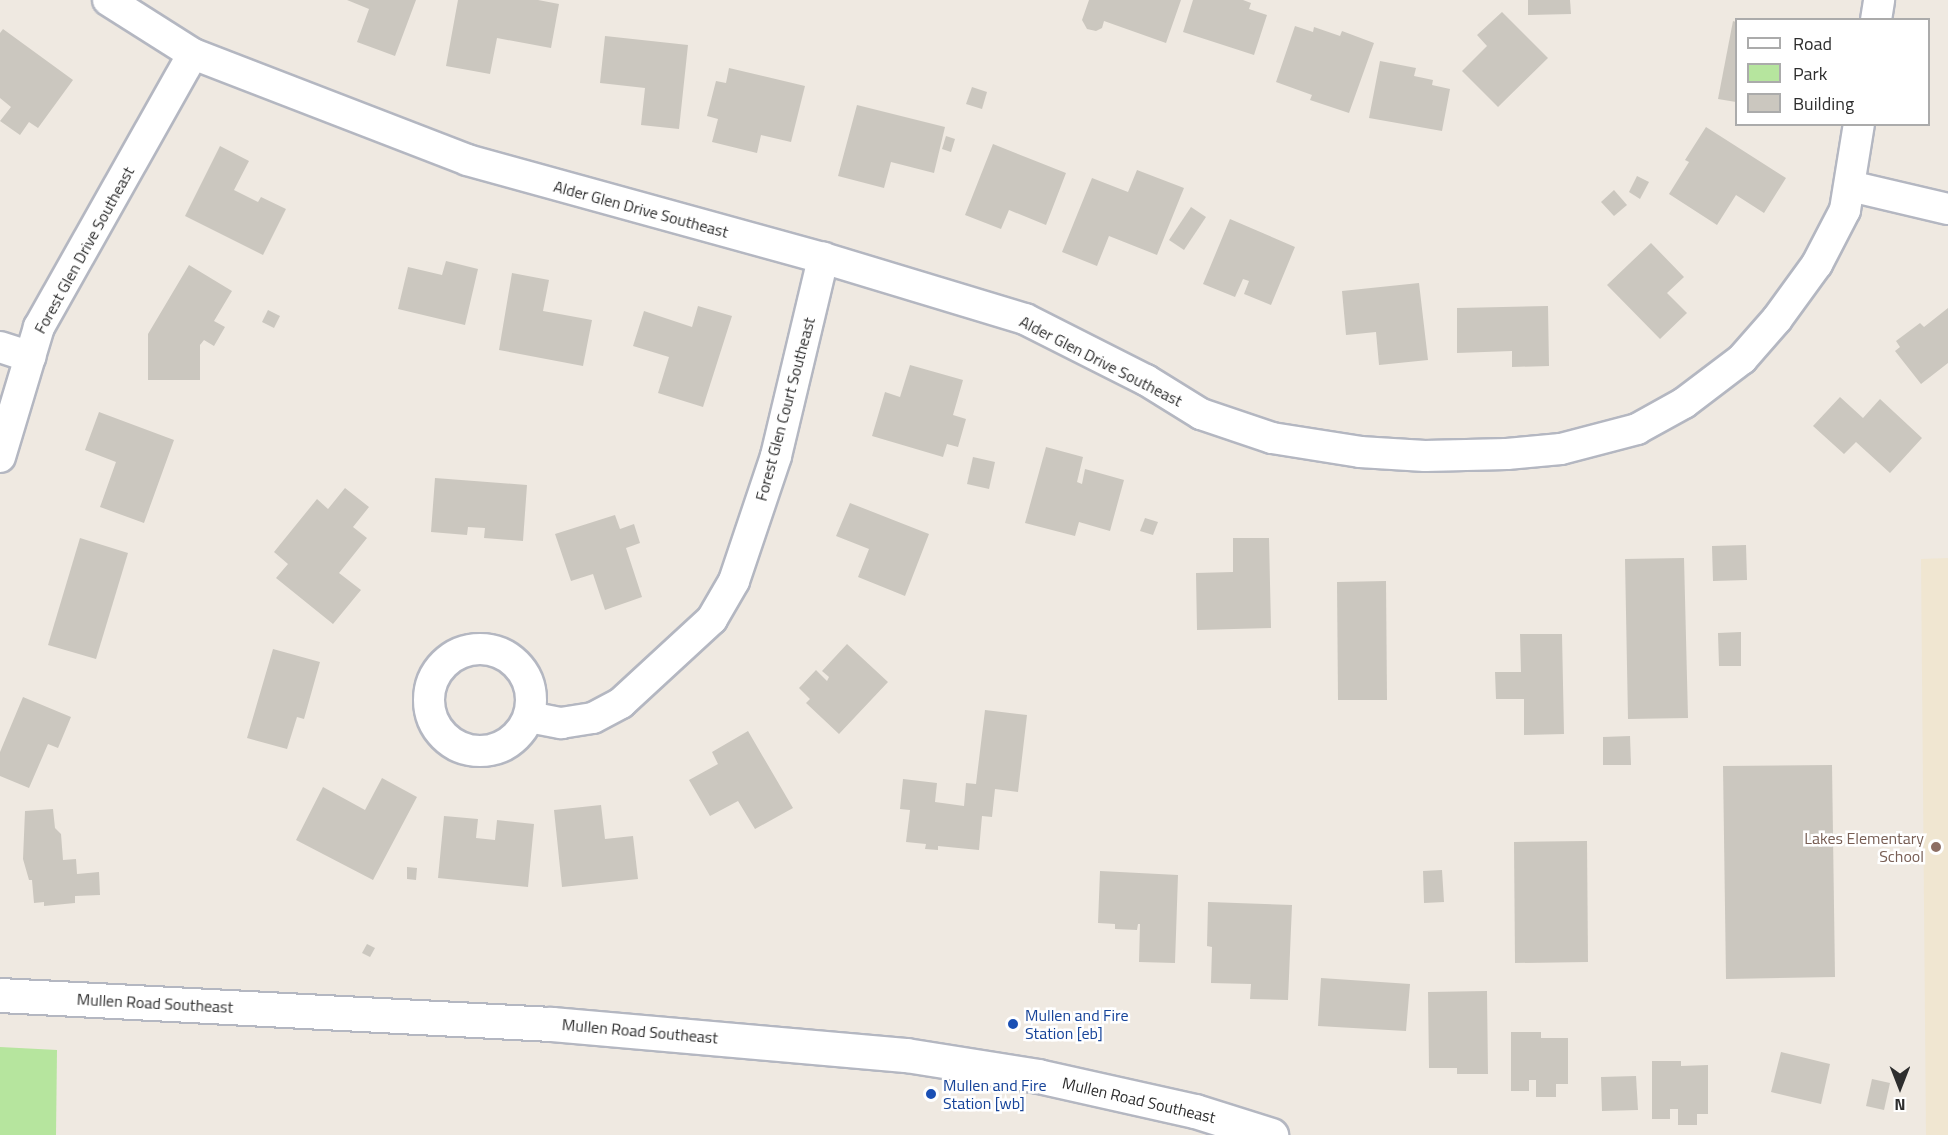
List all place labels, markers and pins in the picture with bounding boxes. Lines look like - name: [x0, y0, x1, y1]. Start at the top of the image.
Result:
- place label: Lakes Elementary School: [1804, 828, 1924, 866]
- marker: Lakes Elementary School: [1929, 840, 1943, 854]
- place label: Mullen and Fire Station [eb]: [1025, 1005, 1128, 1043]
- marker: Mullen and Fire Station [eb]: [1006, 1017, 1020, 1031]
- place label: Mullen and Fire Station [wb]: [943, 1075, 1046, 1113]
- marker: Mullen and Fire Station [wb]: [924, 1087, 938, 1101]

